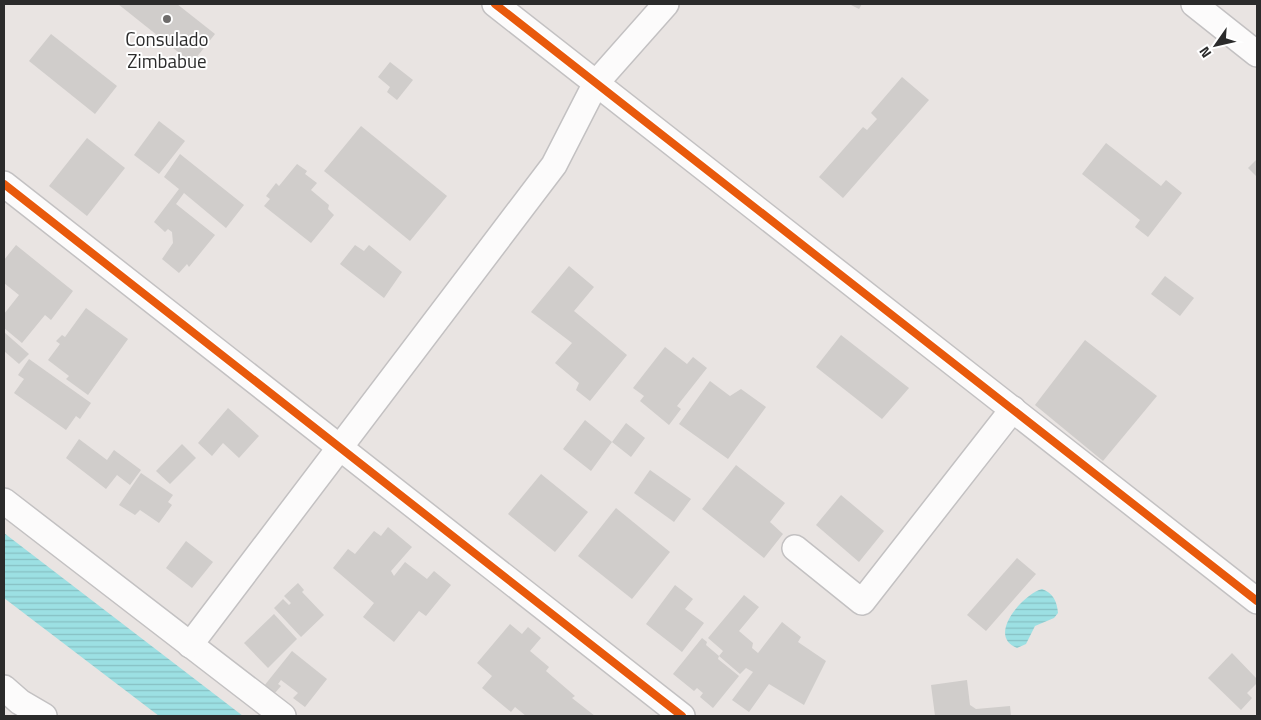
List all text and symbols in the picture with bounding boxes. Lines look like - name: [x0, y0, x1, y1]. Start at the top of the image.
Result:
- marker: Consulado Zimbabue: [161, 13, 173, 25]
- north arrow: [1191, 20, 1241, 70]
- place label: Consulado Zimbabue: [125, 24, 209, 75]
- text: N: [1193, 43, 1216, 62]

